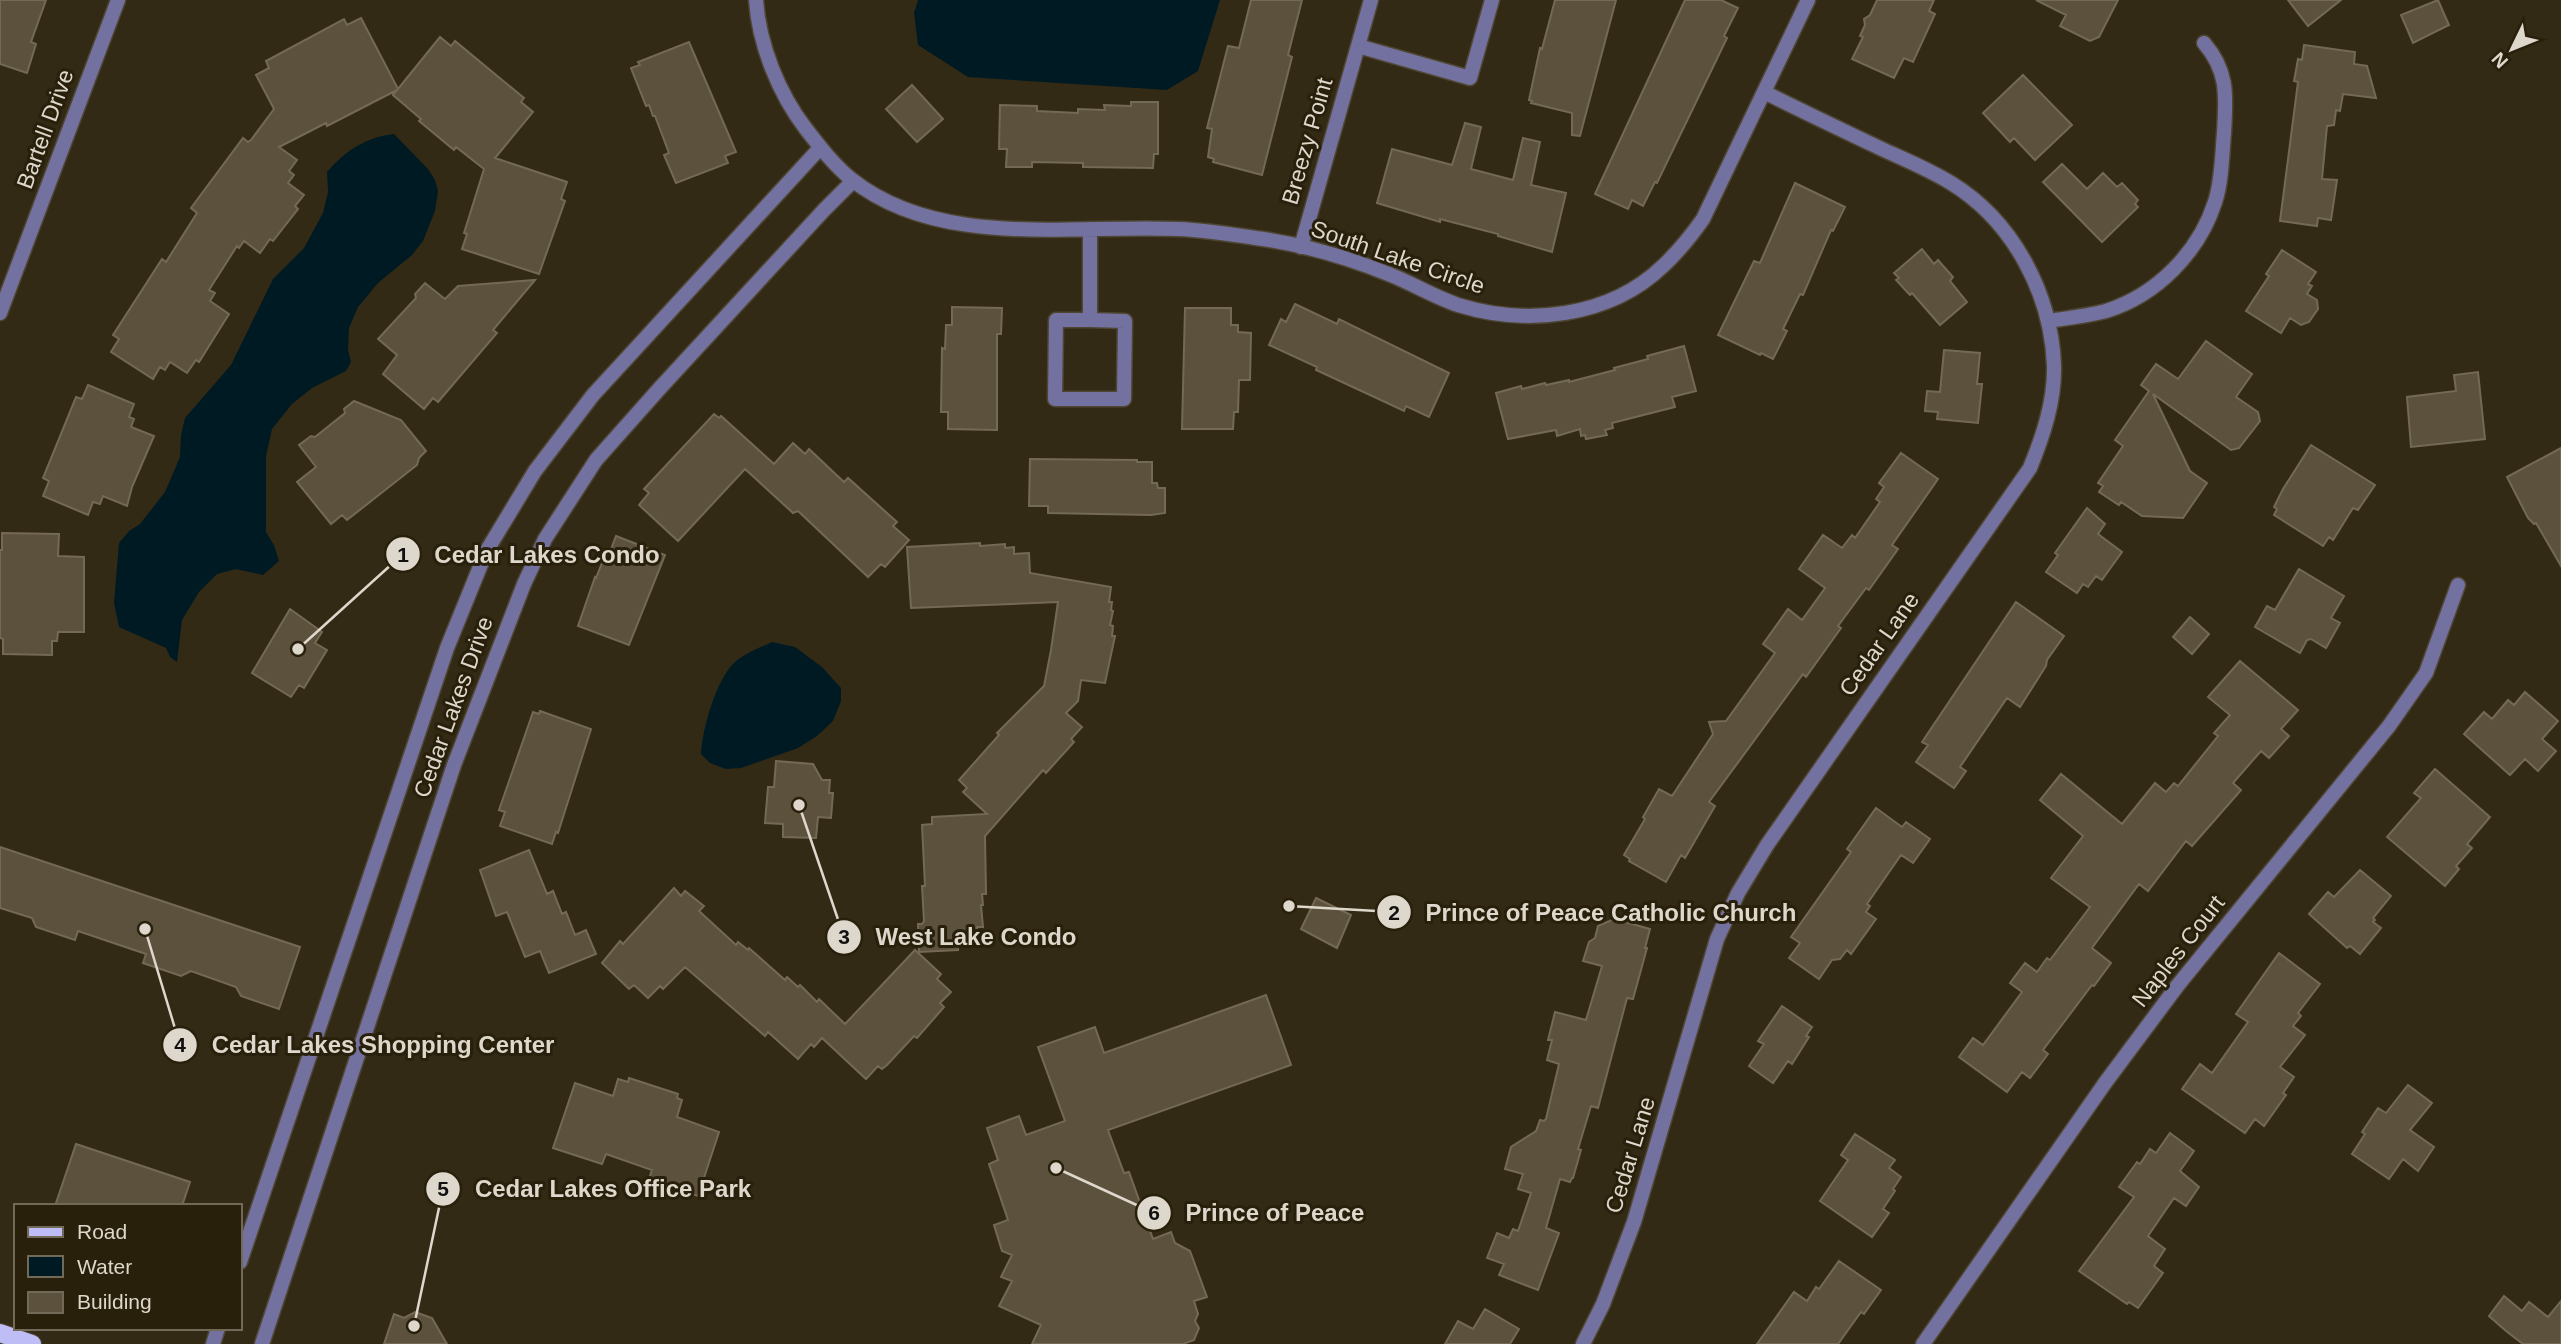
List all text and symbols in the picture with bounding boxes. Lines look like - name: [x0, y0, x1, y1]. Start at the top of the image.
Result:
- north arrow: [2477, 14, 2547, 84]
- text: N: [2488, 48, 2512, 72]
- street label: Bartell Drive: [11, 66, 79, 192]
- street label: Breezy Point: [1277, 74, 1338, 207]
- street label: South Lake Circle: [1308, 215, 1488, 299]
- callout: Cedar Lakes Condo: [386, 532, 674, 577]
- text: Cedar Lakes Condo: [434, 541, 660, 568]
- text: 1: [397, 543, 409, 566]
- street label: Cedar Lane: [1834, 587, 1924, 701]
- street label: Cedar Lakes Drive: [408, 613, 498, 801]
- callout: Prince of Peace Catholic Church: [1376, 890, 1810, 935]
- street label: Naples Court: [2126, 890, 2230, 1012]
- text: Prince of Peace Catholic Church: [1426, 899, 1796, 926]
- text: 2: [1388, 901, 1400, 924]
- callout: West Lake Condo: [826, 915, 1090, 960]
- text: West Lake Condo: [876, 923, 1076, 950]
- text: 3: [838, 925, 850, 948]
- callout: Cedar Lakes Shopping Center: [163, 1022, 569, 1067]
- text: Cedar Lakes Shopping Center: [212, 1031, 554, 1058]
- text: 4: [174, 1033, 186, 1056]
- street label: Cedar Lane: [1600, 1094, 1660, 1216]
- callout: Cedar Lakes Office Park: [426, 1166, 765, 1211]
- text: Cedar Lakes Office Park: [475, 1175, 752, 1202]
- text: 5: [437, 1177, 449, 1200]
- callout: Prince of Peace: [1136, 1190, 1378, 1235]
- text: Prince of Peace: [1186, 1199, 1364, 1226]
- text: 6: [1148, 1201, 1160, 1224]
- legend: [14, 1204, 242, 1330]
- text: Road: [77, 1220, 127, 1243]
- text: Water: [77, 1255, 132, 1278]
- text: Building: [77, 1290, 152, 1313]

